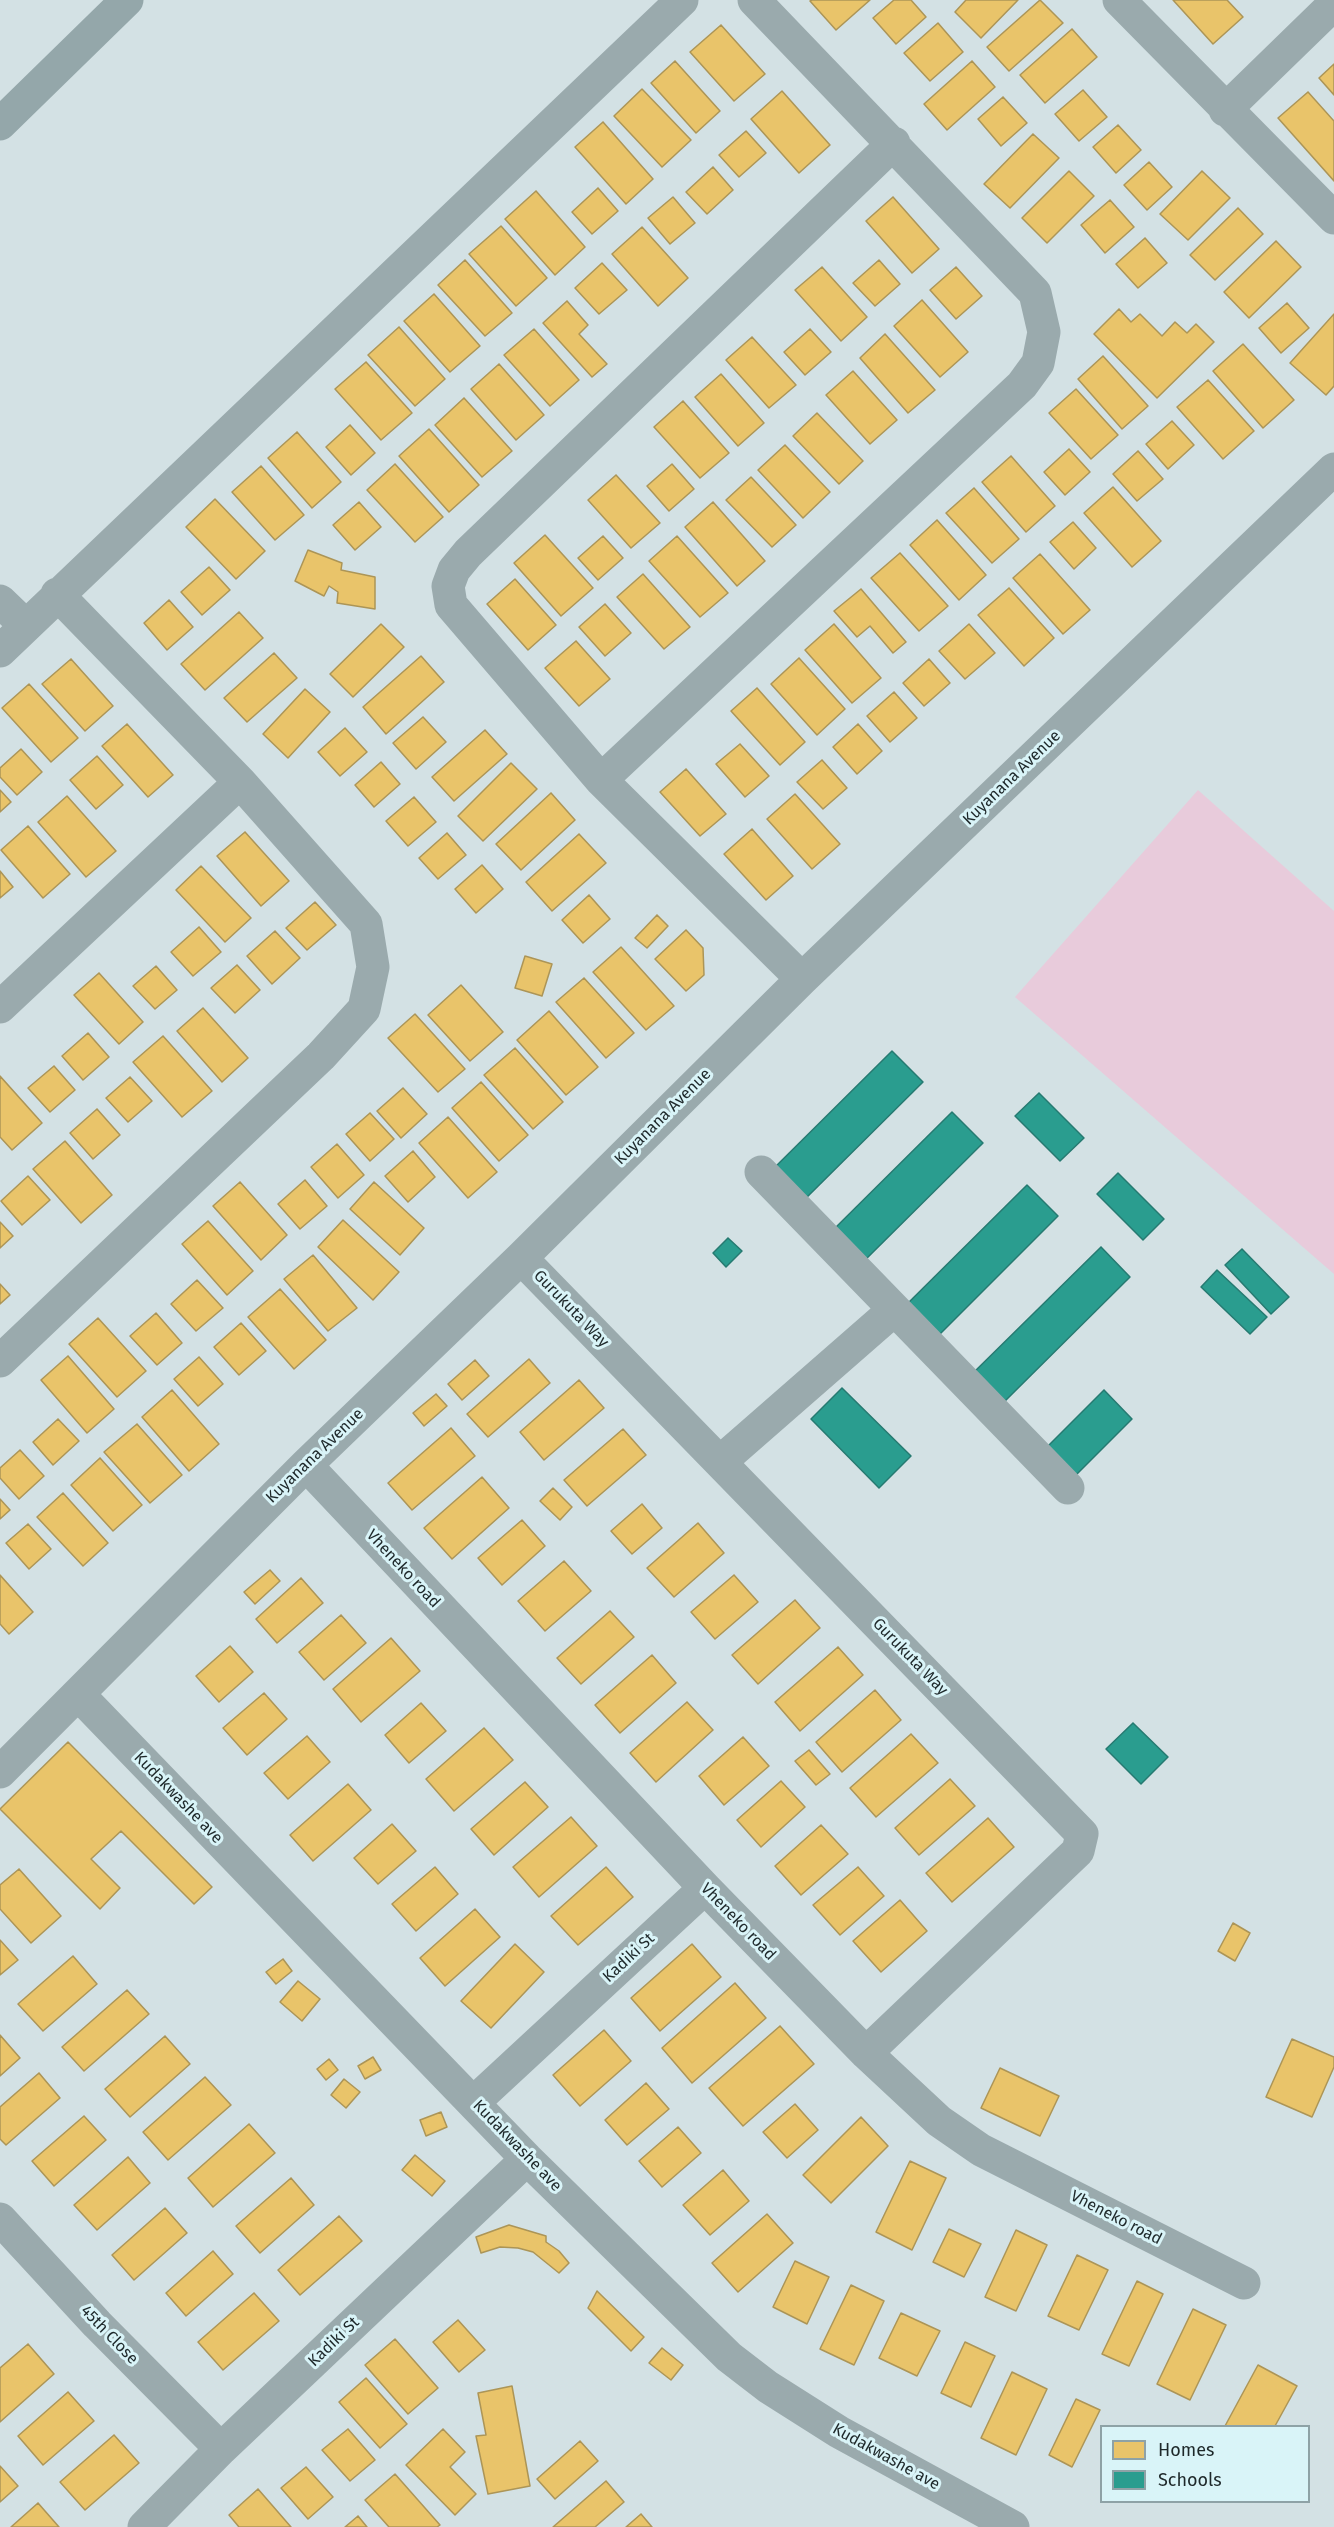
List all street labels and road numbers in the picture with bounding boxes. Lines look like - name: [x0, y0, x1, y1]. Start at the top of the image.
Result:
- street label: Kuyanana Avenue: [959, 726, 1065, 830]
- street label: Kuyanana Avenue: [611, 1065, 715, 1169]
- street label: Gurukuta Way: [529, 1266, 613, 1352]
- street label: Kuyanana Avenue: [262, 1404, 368, 1508]
- street label: Vheneko road: [362, 1526, 444, 1612]
- street label: Gurukuta Way: [868, 1614, 952, 1700]
- street label: Kudakwashe ave: [130, 1748, 226, 1848]
- street label: Vheneko road: [696, 1879, 780, 1965]
- street label: Kadiki St: [599, 1929, 659, 1987]
- street label: Kudakwashe ave: [469, 2096, 565, 2196]
- street label: Vheneko road: [1067, 2187, 1165, 2249]
- street label: 45th Close: [76, 2302, 142, 2368]
- street label: Kadiki St: [304, 2313, 364, 2371]
- street label: Kudakwashe ave: [829, 2420, 943, 2494]

